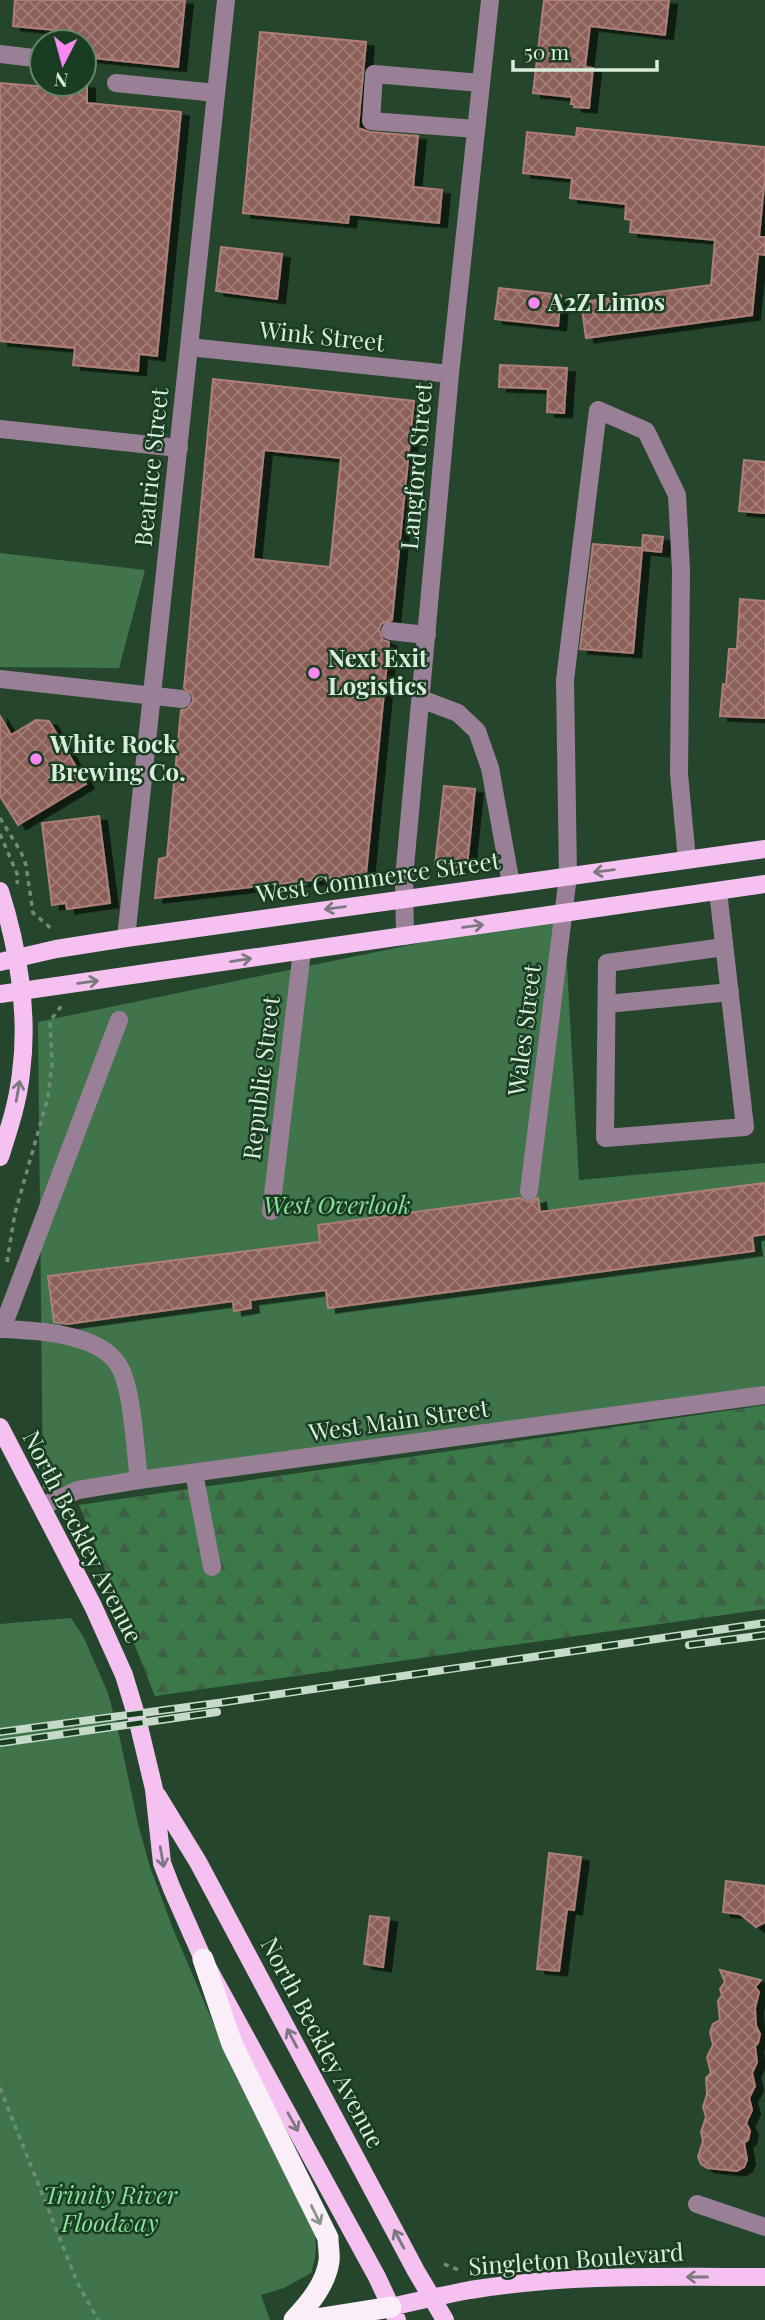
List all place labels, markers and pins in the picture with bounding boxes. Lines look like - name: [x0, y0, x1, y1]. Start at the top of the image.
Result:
- place label: A2Z Limos: [547, 285, 665, 317]
- marker: A2Z Limos: [526, 295, 542, 311]
- place label: Next Exit Logistics: [328, 641, 428, 701]
- marker: Next Exit Logistics: [306, 665, 322, 681]
- place label: White Rock Brewing Co.: [49, 727, 186, 787]
- marker: White Rock Brewing Co.: [28, 751, 44, 767]

